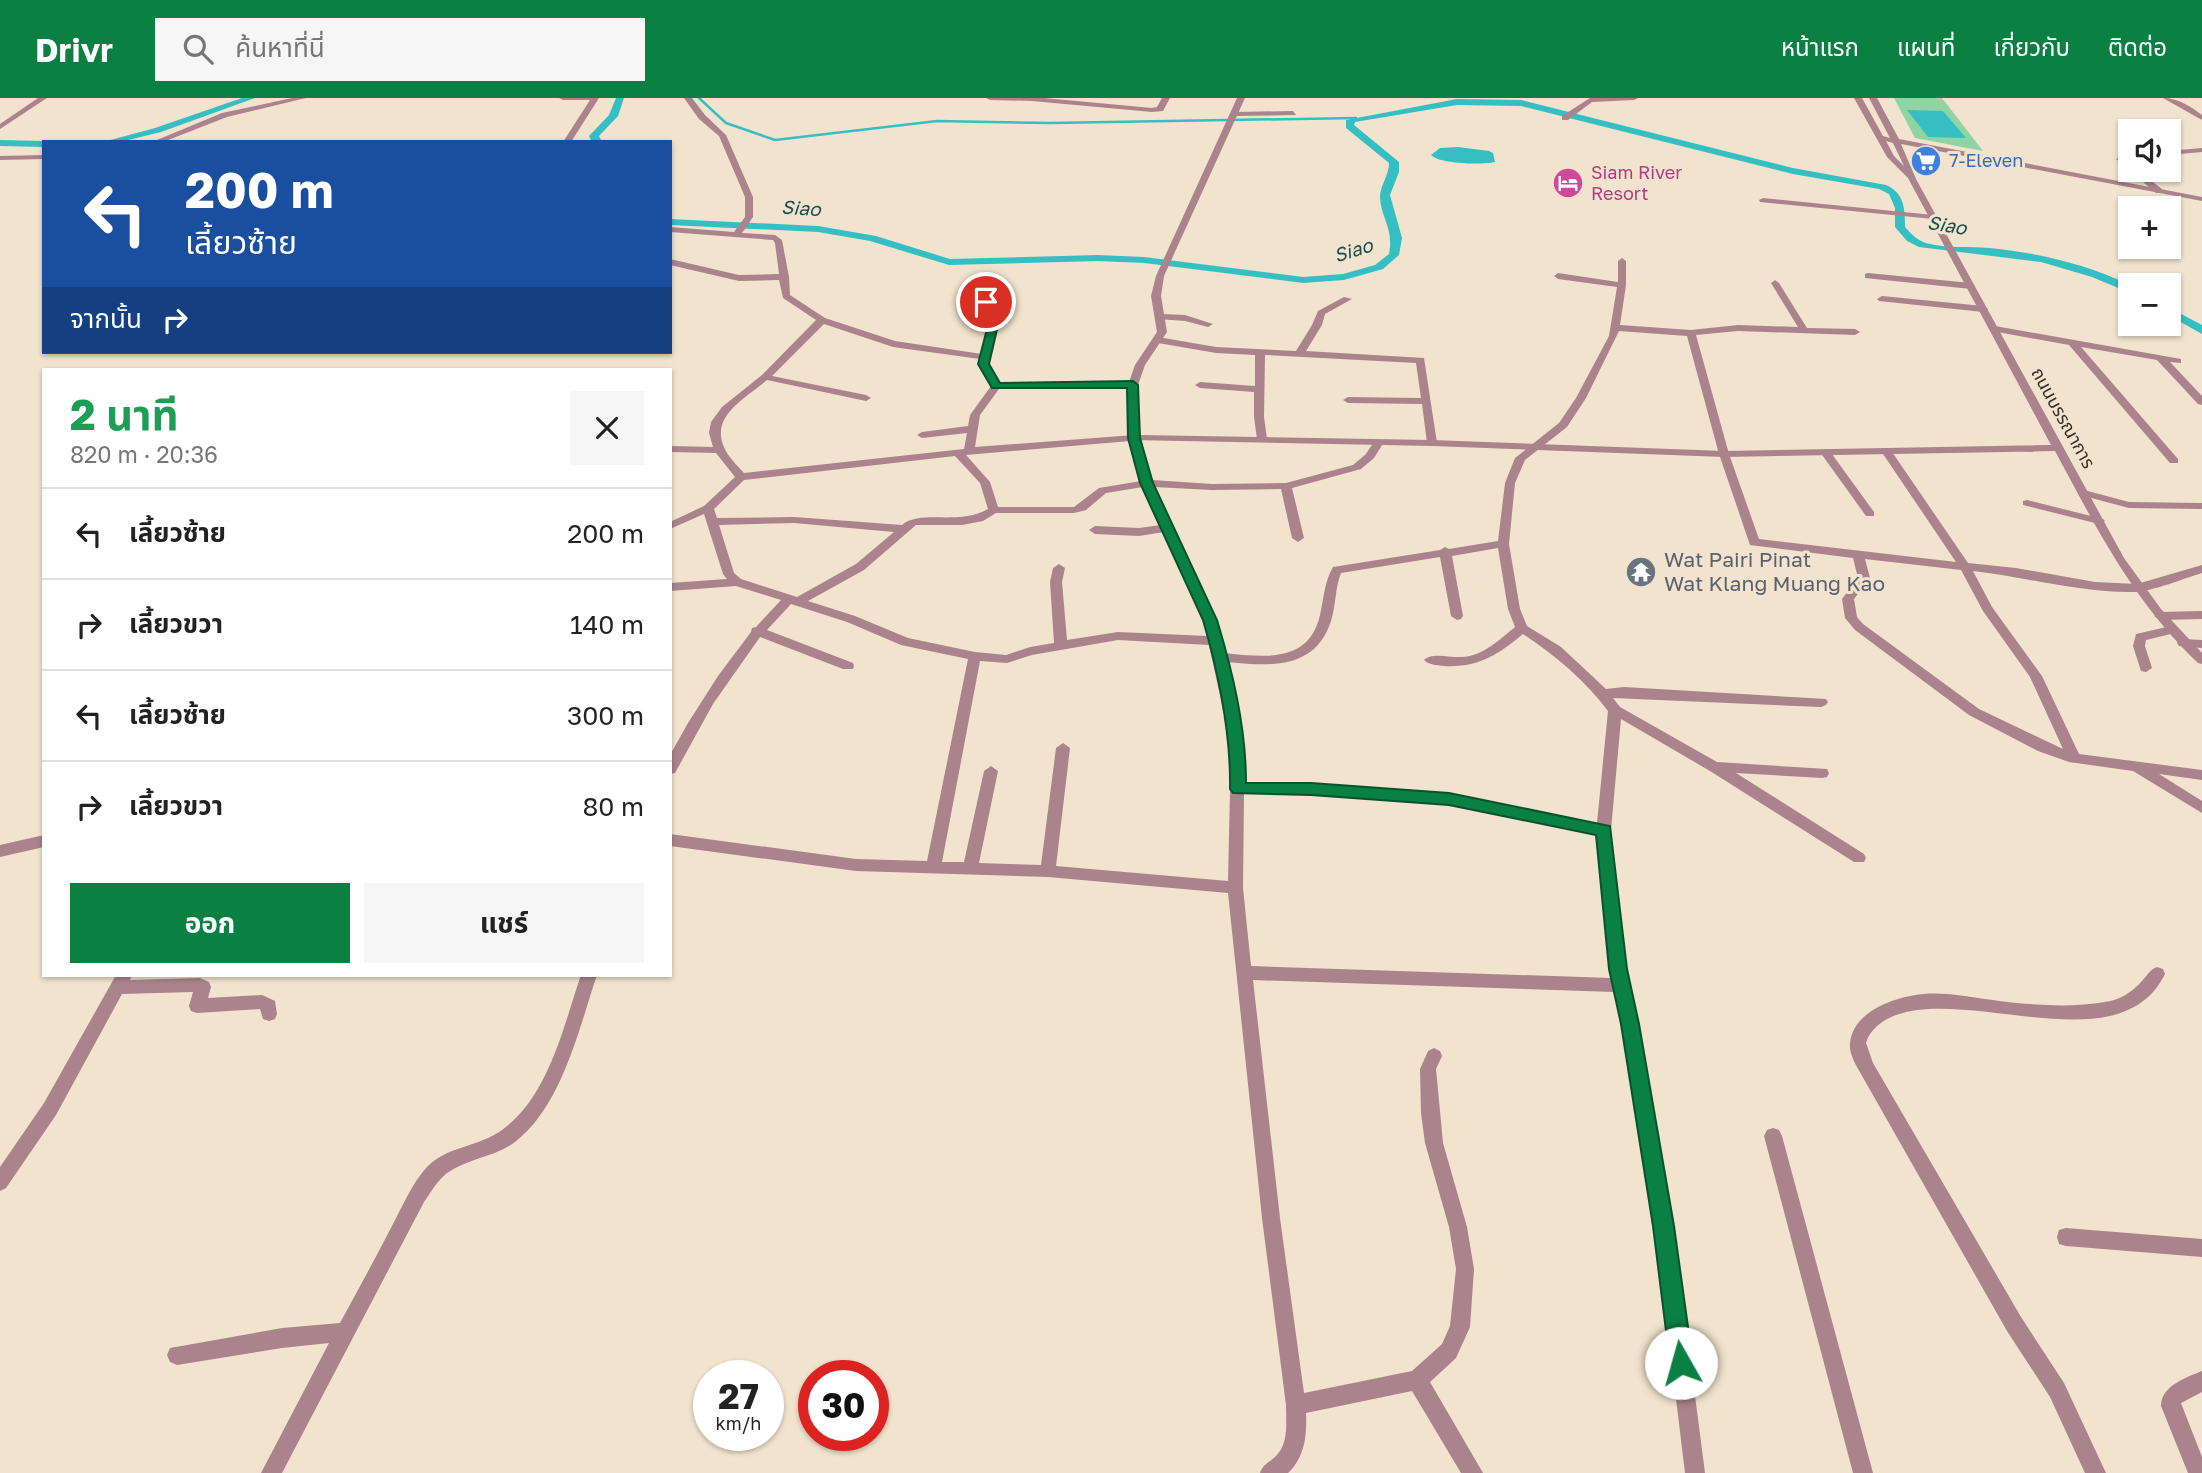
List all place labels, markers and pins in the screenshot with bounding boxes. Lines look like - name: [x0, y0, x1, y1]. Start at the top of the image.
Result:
- supermarket icon: 7-Eleven: [1909, 144, 1943, 178]
- place label: 7-Eleven: [1949, 149, 2023, 171]
- place label: Siam River Resort: [1591, 161, 1682, 204]
- hotel icon: Siam River Resort: [1551, 166, 1585, 200]
- pin: [956, 272, 1016, 332]
- place label: Wat Pairi Pinat Wat Klang Muang Kao: [1664, 546, 1885, 596]
- temple icon: Wat Pairi Pinat Wat Klang Muang Kao: [1624, 555, 1658, 589]

